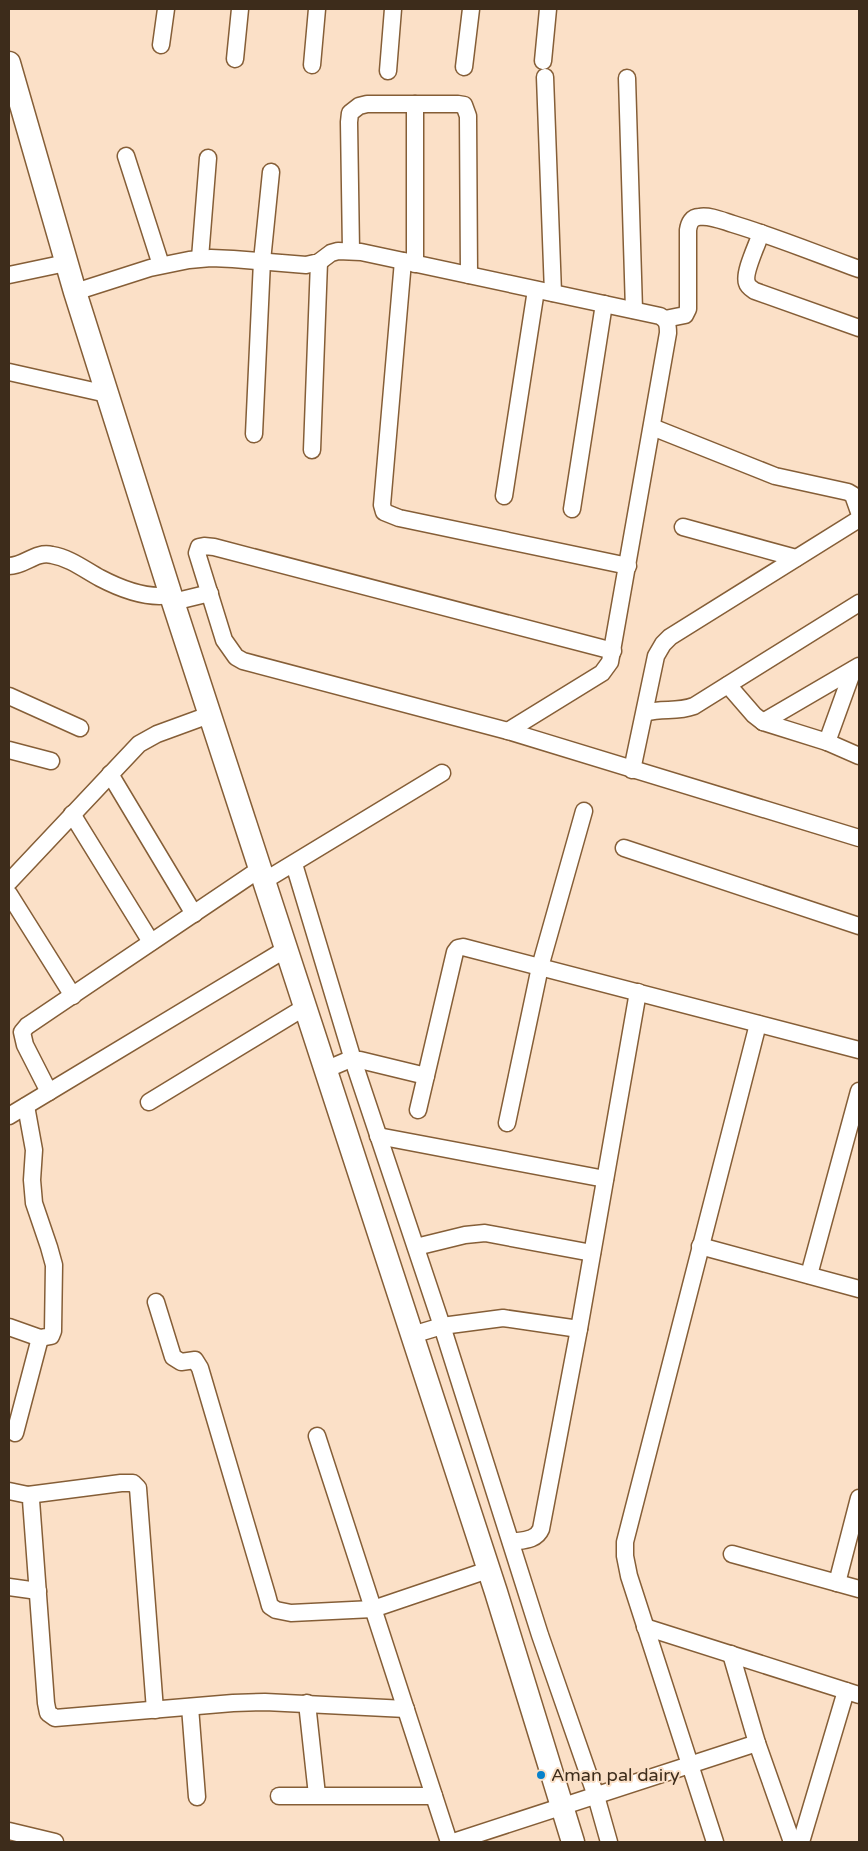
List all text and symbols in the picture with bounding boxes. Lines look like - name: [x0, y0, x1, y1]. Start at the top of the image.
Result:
- place label: Aman pal dairy: [551, 1764, 680, 1786]
- marker: Aman pal dairy: [535, 1769, 547, 1781]

